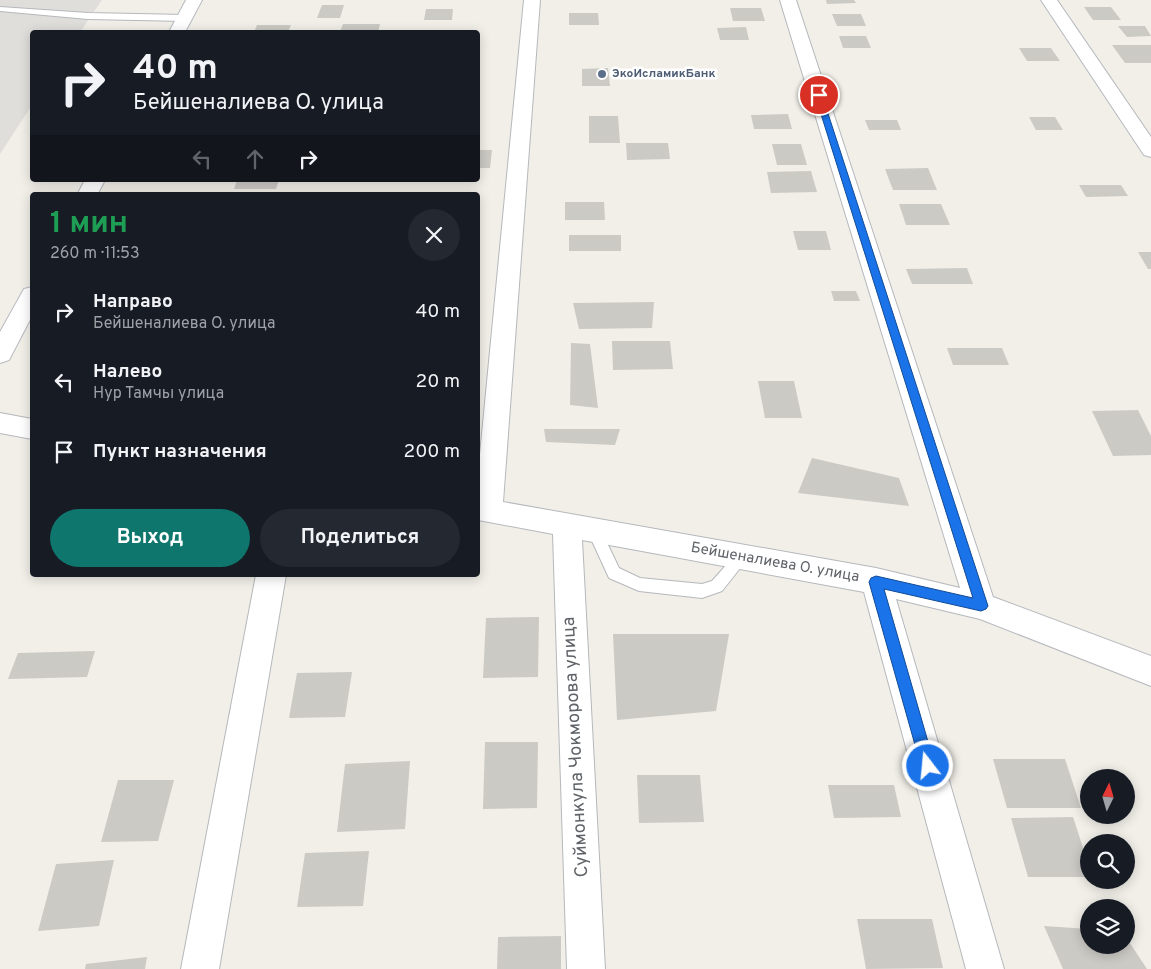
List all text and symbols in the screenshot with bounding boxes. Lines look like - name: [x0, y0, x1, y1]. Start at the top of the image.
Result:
- text: 40 m: [133, 47, 218, 91]
- icon: right: [50, 50, 115, 115]
- place label: ЭкоИсламикБанк: [612, 66, 715, 82]
- marker: ЭкоИсламикБанк: [596, 68, 608, 80]
- pin: [798, 74, 840, 116]
- icon: arrive: [805, 81, 833, 109]
- text: Бейшеналиева О. улица: [133, 90, 384, 117]
- icon: left: [188, 145, 216, 173]
- icon: ahead: [241, 145, 269, 173]
- icon: right: [294, 145, 322, 173]
- text: 1 мин: [50, 206, 128, 243]
- button: close: [408, 209, 460, 261]
- text: 260 m · 11:53: [50, 244, 140, 264]
- text: Направо: [93, 290, 173, 314]
- icon: right: [50, 298, 78, 326]
- text: 40 m: [415, 300, 460, 324]
- text: Бейшеналиева О. улица: [93, 314, 275, 334]
- text: Налево: [93, 360, 162, 384]
- icon: left: [50, 368, 78, 396]
- text: 20 m: [416, 370, 460, 394]
- text: Нур Тамчы улица: [93, 384, 224, 404]
- icon: arrive: [50, 438, 78, 466]
- text: Пункт назначения: [93, 440, 267, 464]
- text: 200 m: [404, 440, 460, 464]
- button: Выход: [50, 509, 250, 567]
- button: Поделиться: [260, 509, 460, 567]
- street label: Бейшеналиева О. улица: [689, 539, 861, 587]
- street label: Суймонкула Чокморова улица: [558, 616, 594, 878]
- position arrow: [901, 739, 953, 791]
- north arrow: [1080, 769, 1135, 824]
- map controls: [1080, 769, 1135, 954]
- button: search: [1080, 834, 1135, 889]
- button: layers: [1080, 899, 1135, 954]

